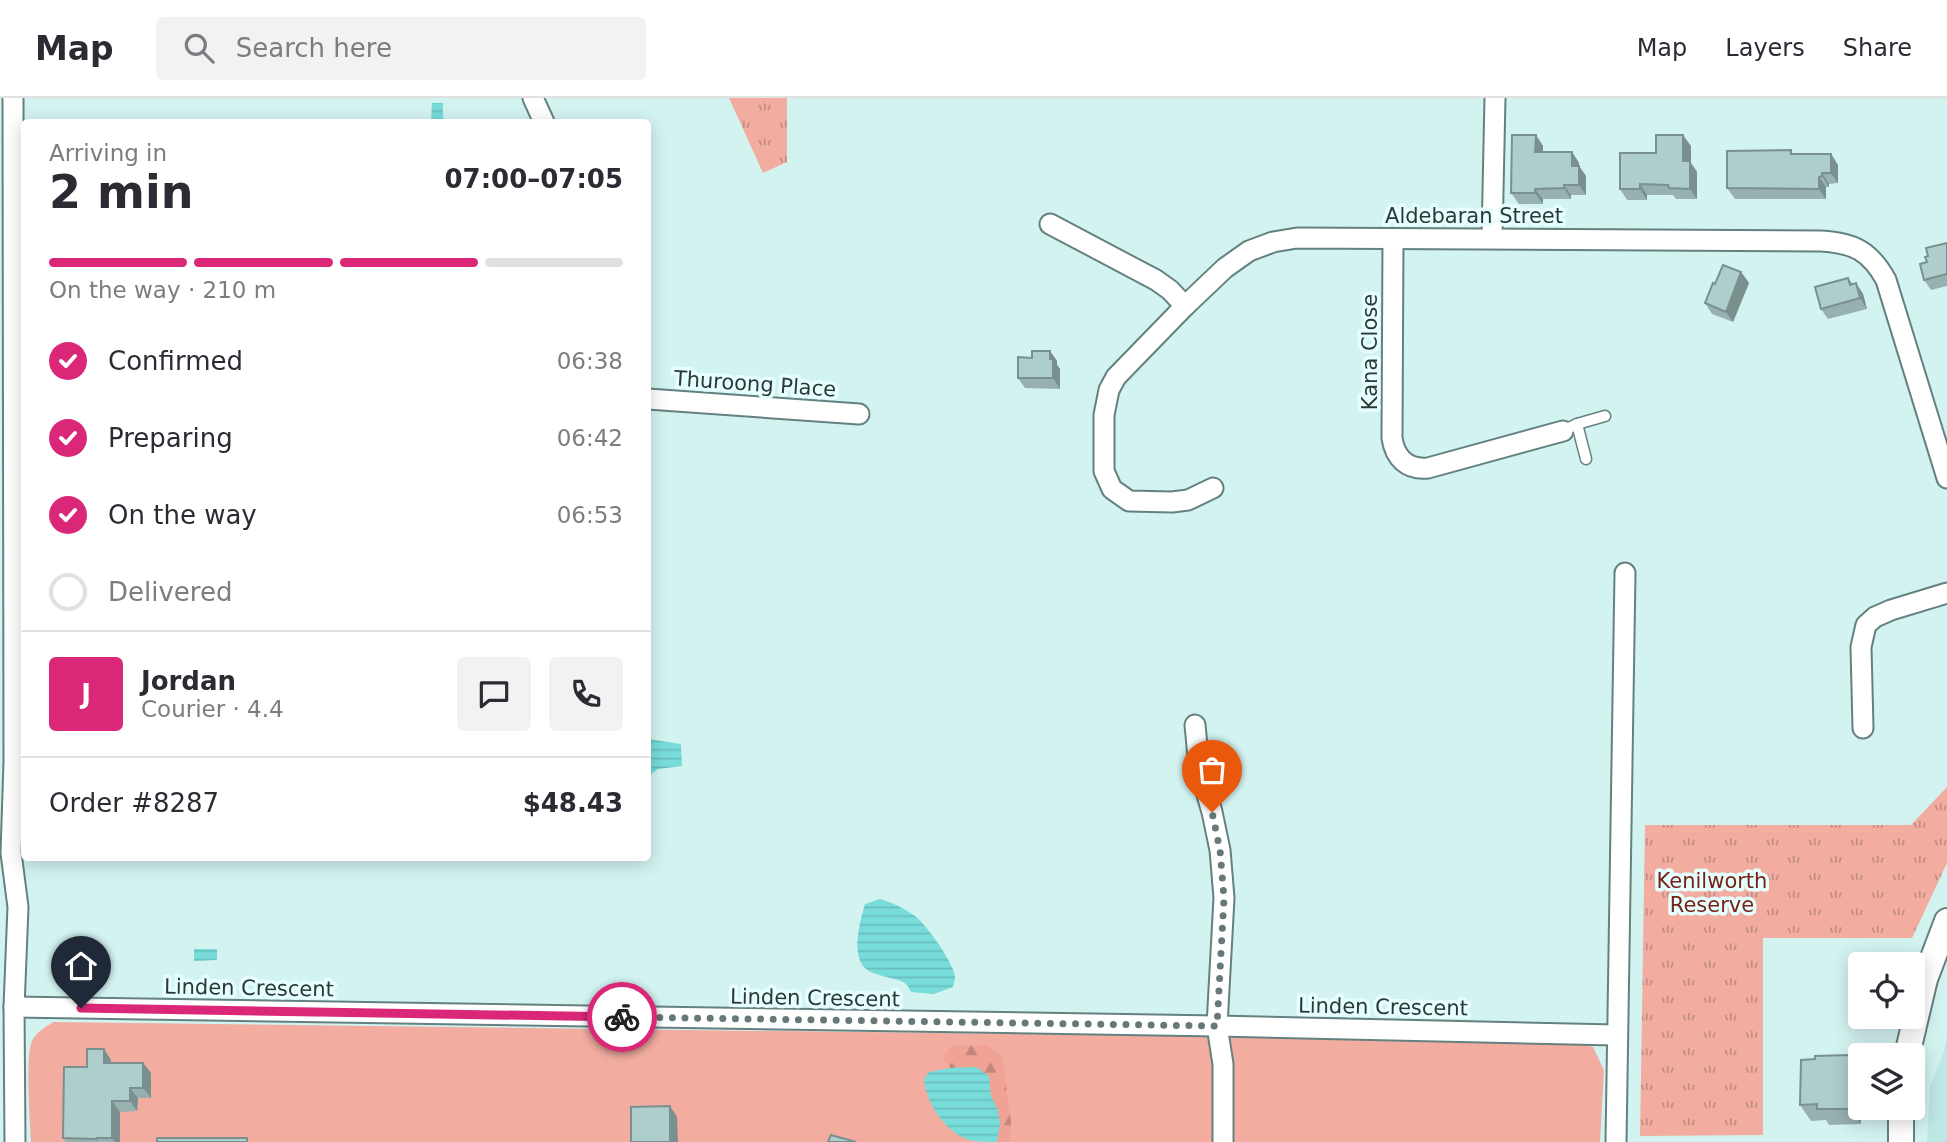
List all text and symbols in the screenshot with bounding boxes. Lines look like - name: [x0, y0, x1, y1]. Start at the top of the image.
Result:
- search box: [156, 17, 646, 80]
- text: Map: [35, 29, 114, 68]
- icon: search: [180, 29, 218, 67]
- text: Search here: [236, 33, 392, 63]
- text: Map: [1637, 34, 1687, 62]
- text: Layers: [1725, 34, 1805, 62]
- text: Share: [1843, 34, 1912, 62]
- text: Arriving in: [49, 140, 167, 166]
- text: 07:00–07:05: [444, 164, 623, 194]
- text: 2 min: [49, 165, 193, 219]
- street label: Aldebaran Street: [1385, 204, 1563, 228]
- text: On the way · 210 m: [49, 277, 276, 303]
- street label: Kana Close: [1358, 294, 1382, 410]
- icon: check: [49, 342, 87, 380]
- text: Confirmed: [108, 346, 243, 376]
- text: 06:38: [557, 348, 623, 374]
- street label: Thuroong Place: [672, 366, 837, 402]
- icon: check: [49, 419, 87, 457]
- text: Preparing: [108, 423, 233, 453]
- text: 06:42: [557, 425, 623, 451]
- icon: check: [49, 496, 87, 534]
- text: On the way: [108, 500, 257, 530]
- text: 06:53: [557, 502, 623, 528]
- text: Delivered: [108, 577, 232, 607]
- button: chat: [457, 657, 531, 731]
- button: phone: [549, 657, 623, 731]
- text: Jordan: [141, 666, 236, 696]
- text: J: [81, 679, 91, 709]
- text: Courier · 4.4: [141, 696, 284, 722]
- pin: [1182, 740, 1242, 812]
- icon: bag: [1193, 751, 1231, 789]
- text: Order #8287: [49, 788, 219, 818]
- text: $48.43: [523, 788, 623, 818]
- park label: Kenilworth Reserve: [1657, 869, 1767, 917]
- pin: [51, 936, 111, 1008]
- icon: home: [62, 947, 100, 985]
- map controls: [1848, 952, 1925, 1120]
- button: locate: [1848, 952, 1925, 1029]
- street label: Linden Crescent: [164, 975, 334, 1001]
- courier: [587, 982, 657, 1052]
- street label: Linden Crescent: [730, 985, 900, 1011]
- street label: Linden Crescent: [1298, 994, 1468, 1020]
- icon: bike: [603, 998, 641, 1036]
- button: layers: [1848, 1043, 1925, 1120]

